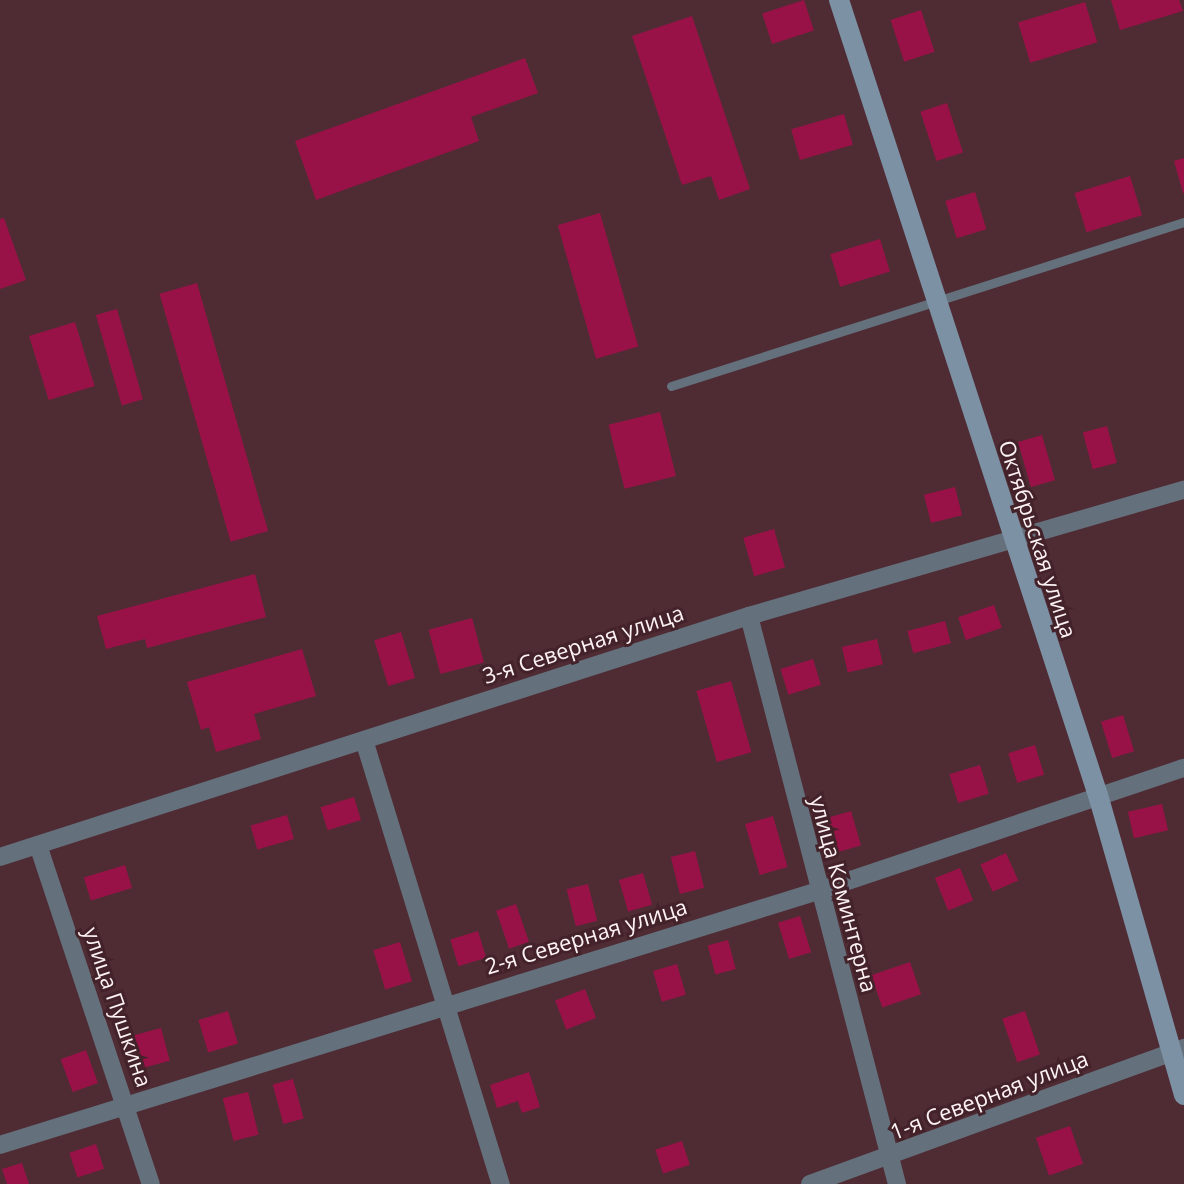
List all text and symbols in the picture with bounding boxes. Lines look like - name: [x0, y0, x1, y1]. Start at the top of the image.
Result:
- street label: Октябрьская улица: [994, 437, 1082, 641]
- street label: 3-я Северная улица: [479, 599, 687, 689]
- street label: улица Коминтерна: [805, 793, 883, 995]
- street label: 2-я Северная улица: [482, 893, 690, 979]
- street label: улица Пушкина: [78, 924, 158, 1090]
- street label: 1-я Северная улица: [886, 1045, 1092, 1145]

